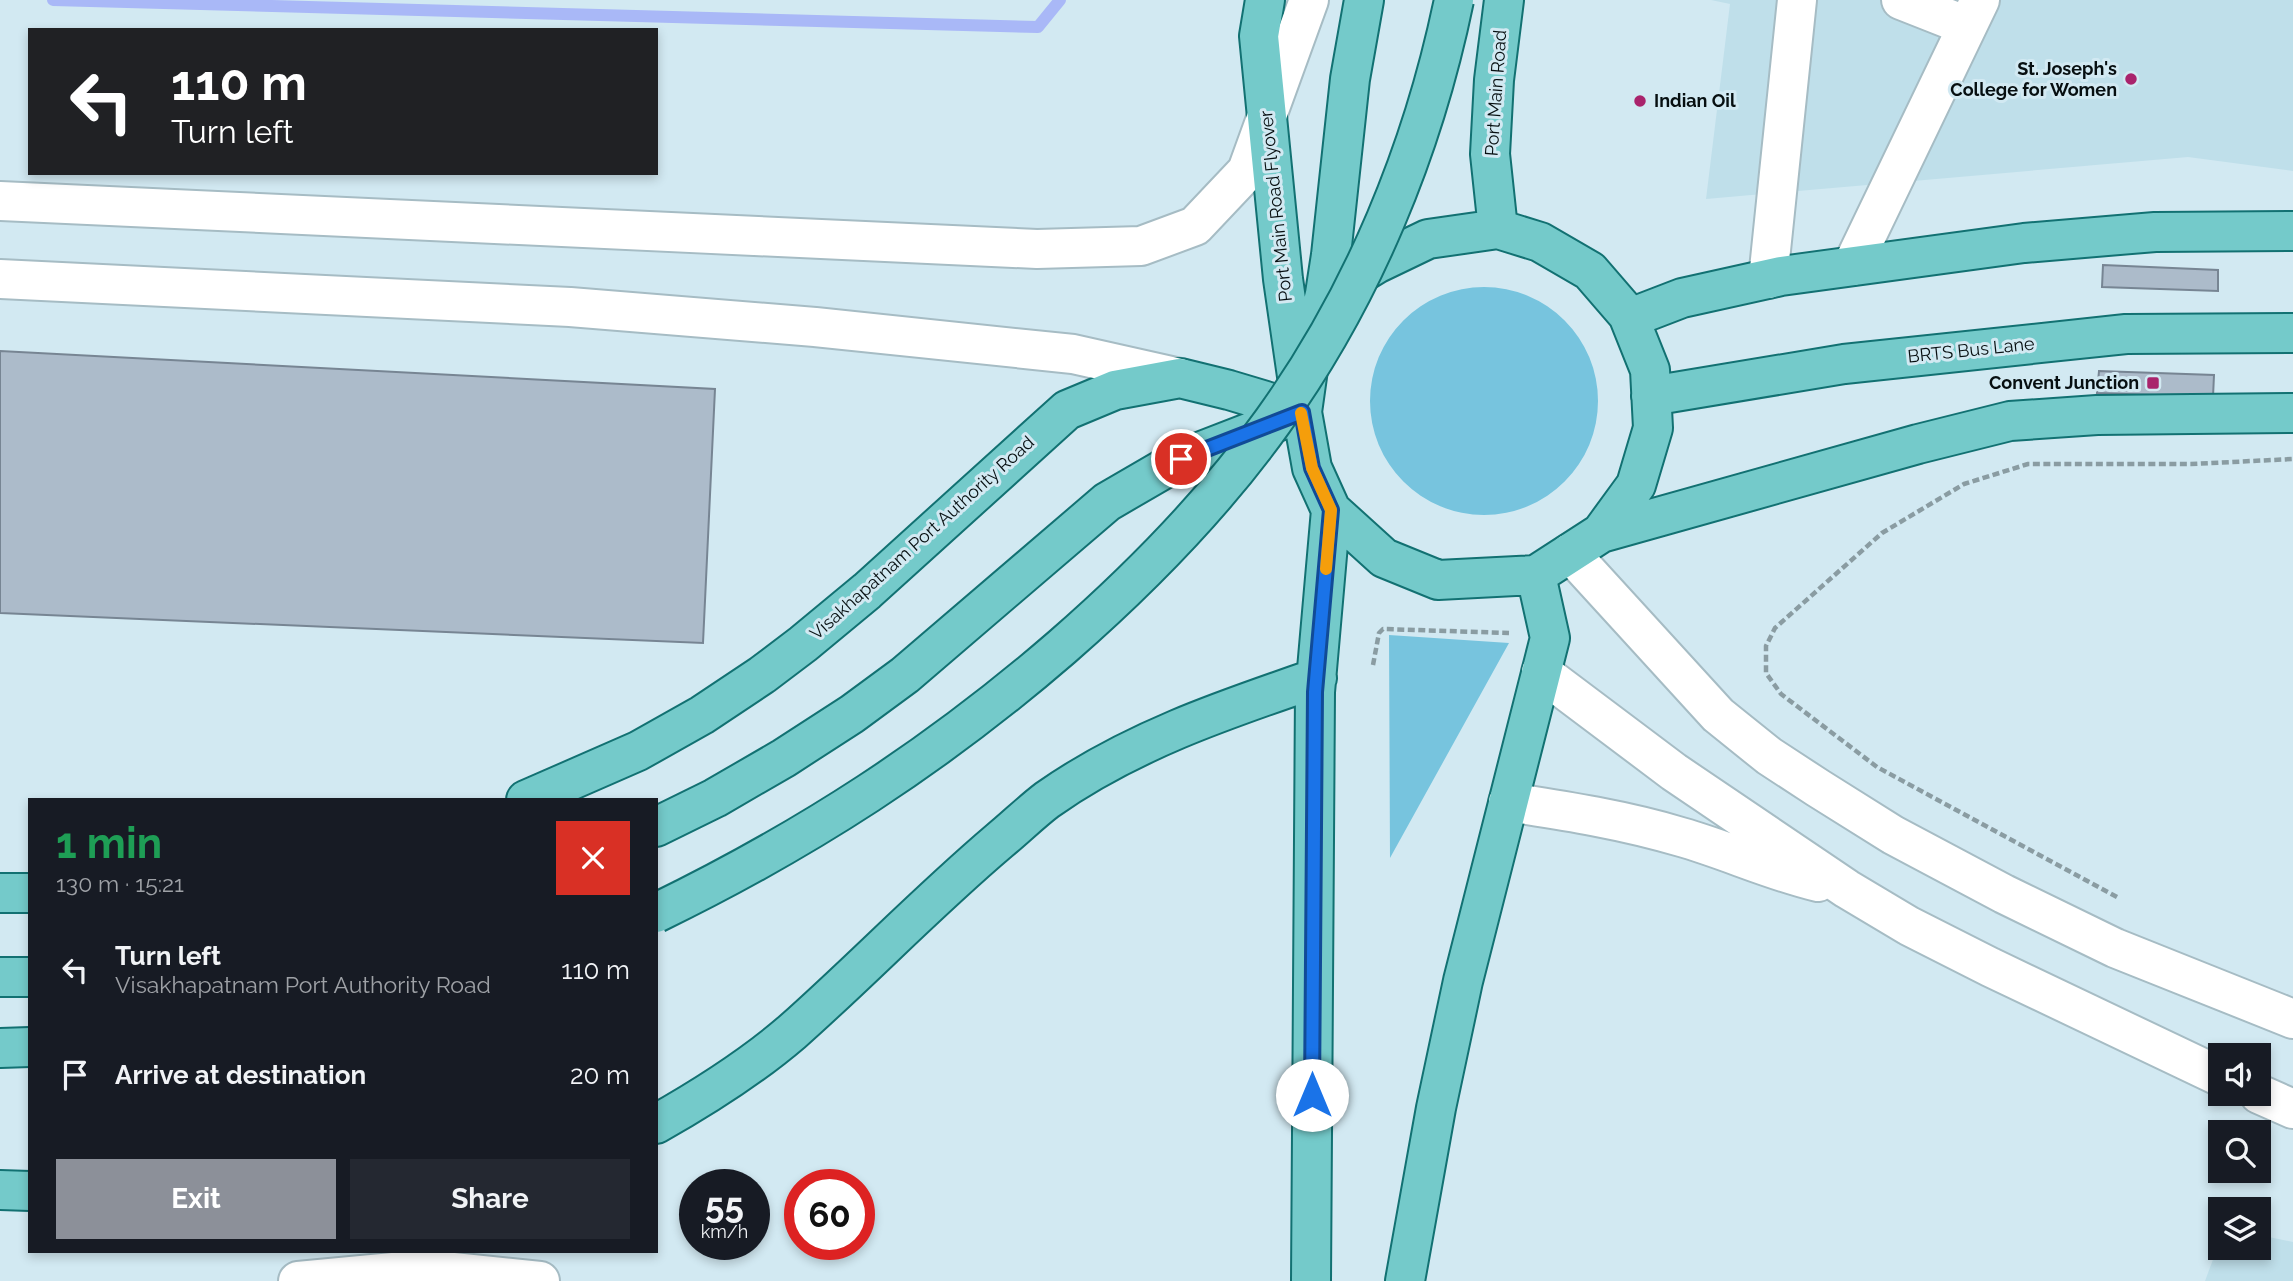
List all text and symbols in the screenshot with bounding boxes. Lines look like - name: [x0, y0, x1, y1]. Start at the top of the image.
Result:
- street label: Port Main Road: [1481, 29, 1510, 157]
- text: 110 m: [171, 54, 307, 111]
- icon: left: [56, 56, 147, 147]
- place label: St. Joseph's College for Women: [1950, 58, 2117, 100]
- marker: St. Joseph's College for Women: [2123, 71, 2139, 87]
- place label: Indian Oil: [1654, 90, 1736, 111]
- marker: Indian Oil: [1632, 93, 1648, 109]
- street label: Port Main Road Flyover: [1255, 109, 1296, 303]
- text: Turn left: [171, 113, 293, 150]
- street label: BRTS Bus Lane: [1906, 332, 2036, 367]
- place label: Convent Junction: [1989, 372, 2139, 393]
- marker: Convent Junction: [2145, 375, 2161, 391]
- pin: [1151, 429, 1211, 489]
- street label: Visakhapatnam Port Authority Road: [805, 431, 1038, 644]
- icon: arrive: [1162, 440, 1200, 478]
- text: 1 min: [56, 819, 162, 868]
- button: close: [556, 821, 630, 895]
- text: 130 m · 15:21: [56, 870, 184, 897]
- text: Turn left: [115, 941, 221, 971]
- icon: left: [56, 951, 94, 989]
- text: 110 m: [561, 955, 630, 985]
- text: Visakhapatnam Port Authority Road: [115, 971, 491, 998]
- map controls: [2208, 1043, 2271, 1260]
- button: sound: [2208, 1043, 2271, 1106]
- icon: arrive: [56, 1056, 94, 1094]
- position arrow: [1275, 1058, 1349, 1132]
- text: Arrive at destination: [115, 1060, 366, 1090]
- text: 20 m: [570, 1060, 630, 1090]
- button: search: [2208, 1120, 2271, 1183]
- button: Exit: [56, 1159, 336, 1239]
- button: Share: [350, 1159, 630, 1239]
- speed limit sign: 60: [784, 1169, 875, 1260]
- text: 55: [705, 1185, 744, 1226]
- button: layers: [2208, 1197, 2271, 1260]
- text: km/h: [701, 1221, 748, 1242]

